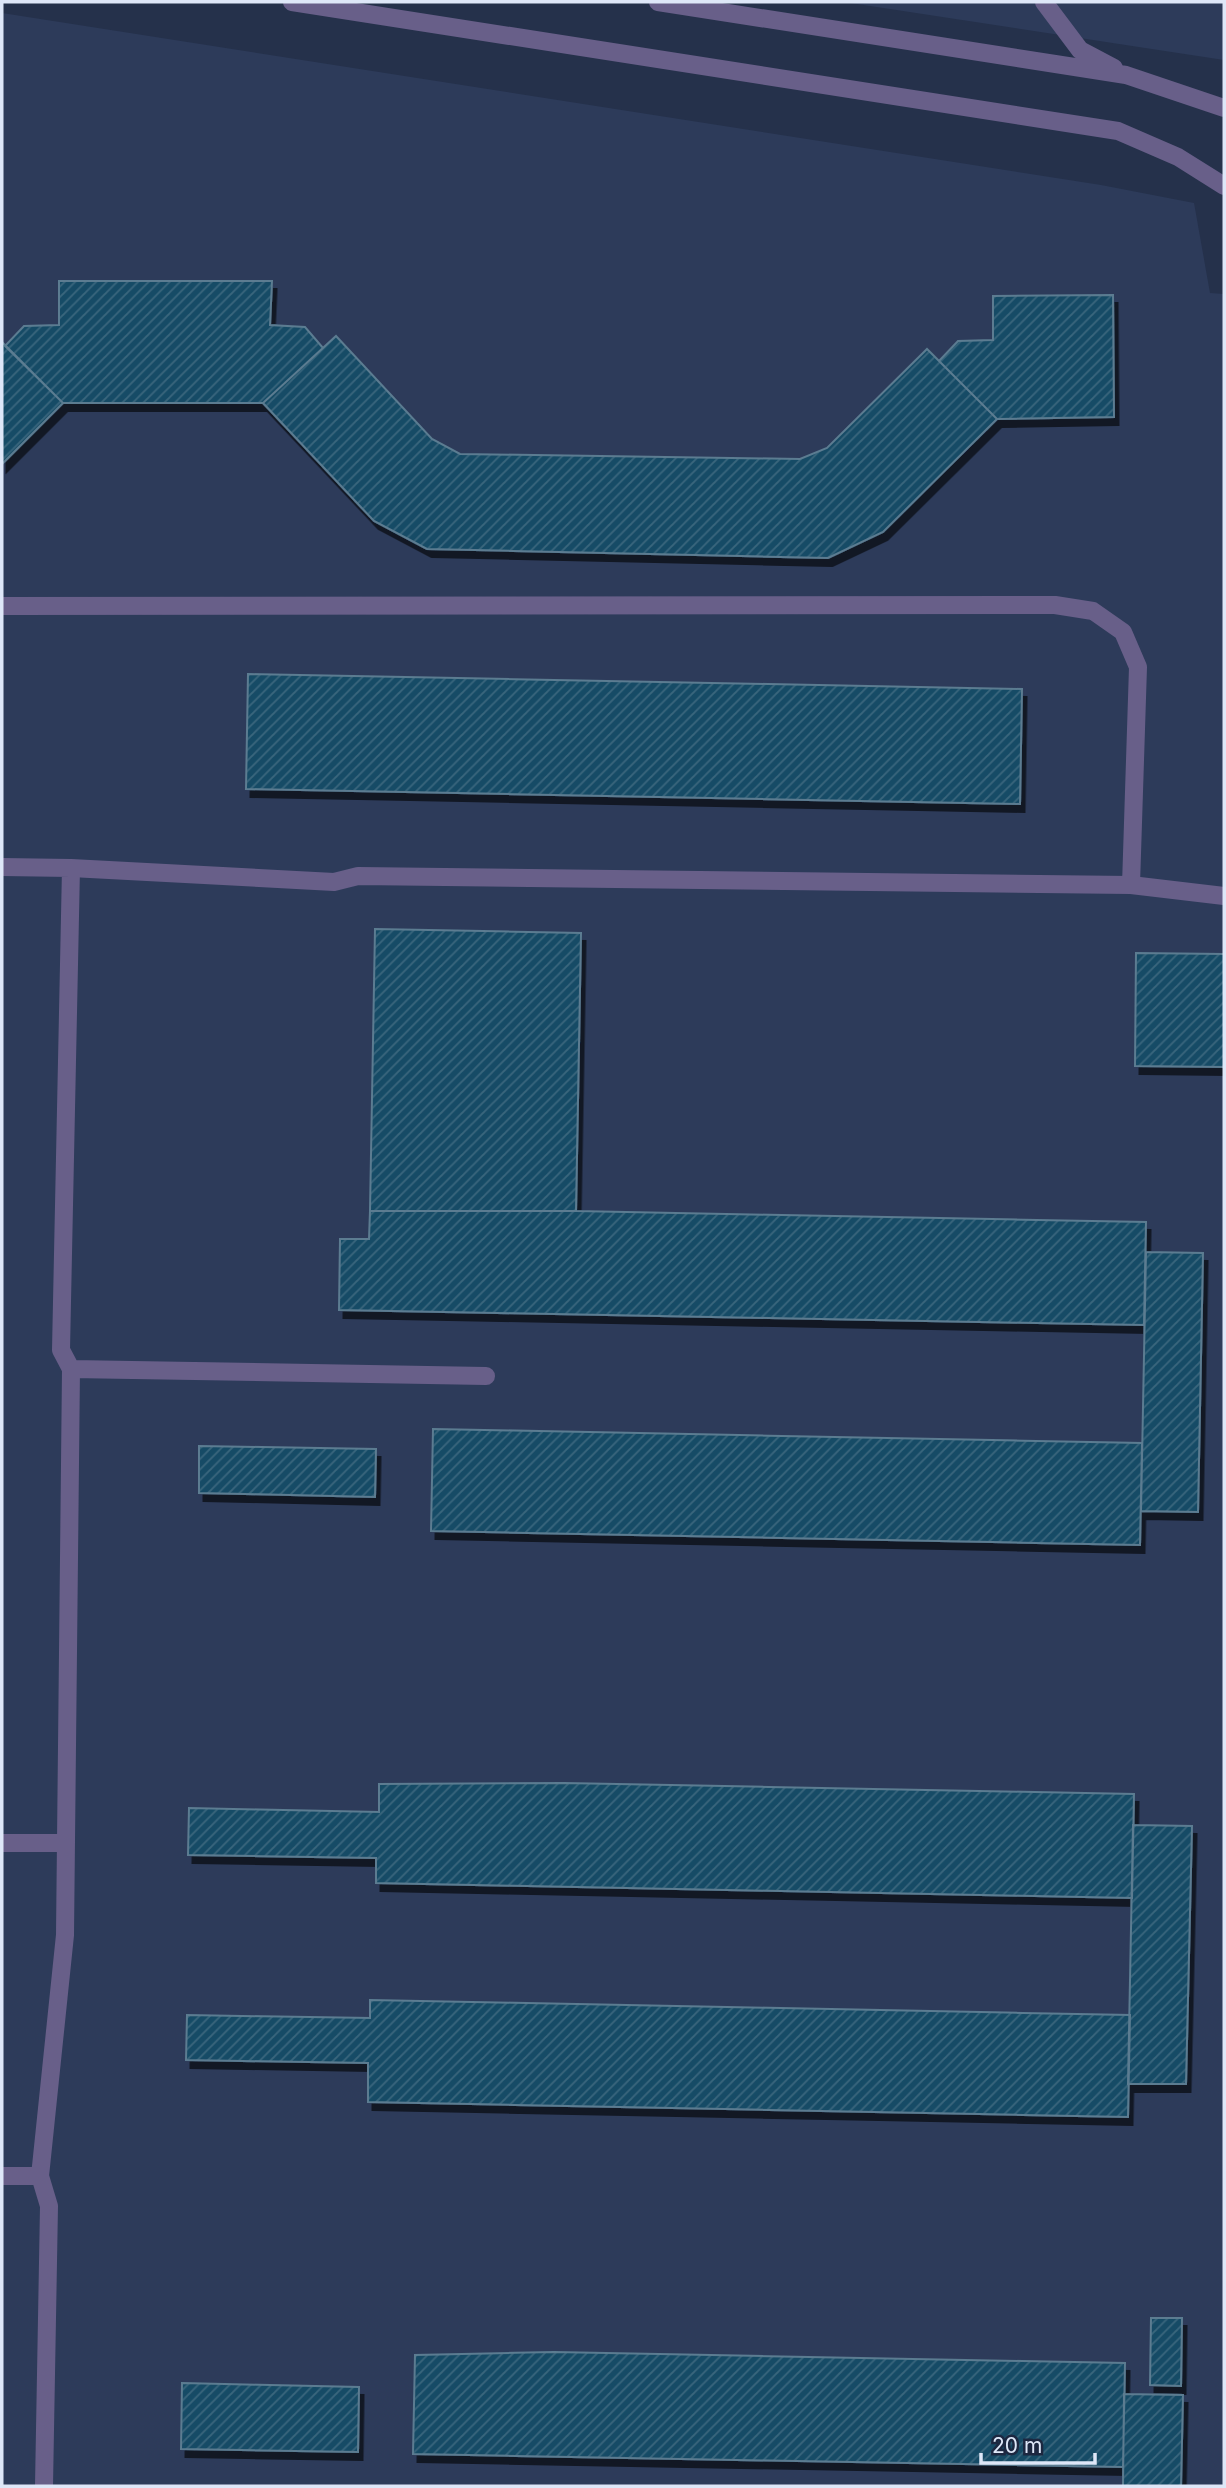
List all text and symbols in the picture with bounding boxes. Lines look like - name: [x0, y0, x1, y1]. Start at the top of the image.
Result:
- scale bar: [981, 2422, 1095, 2466]
- text: 20 m: [992, 2433, 1042, 2458]

